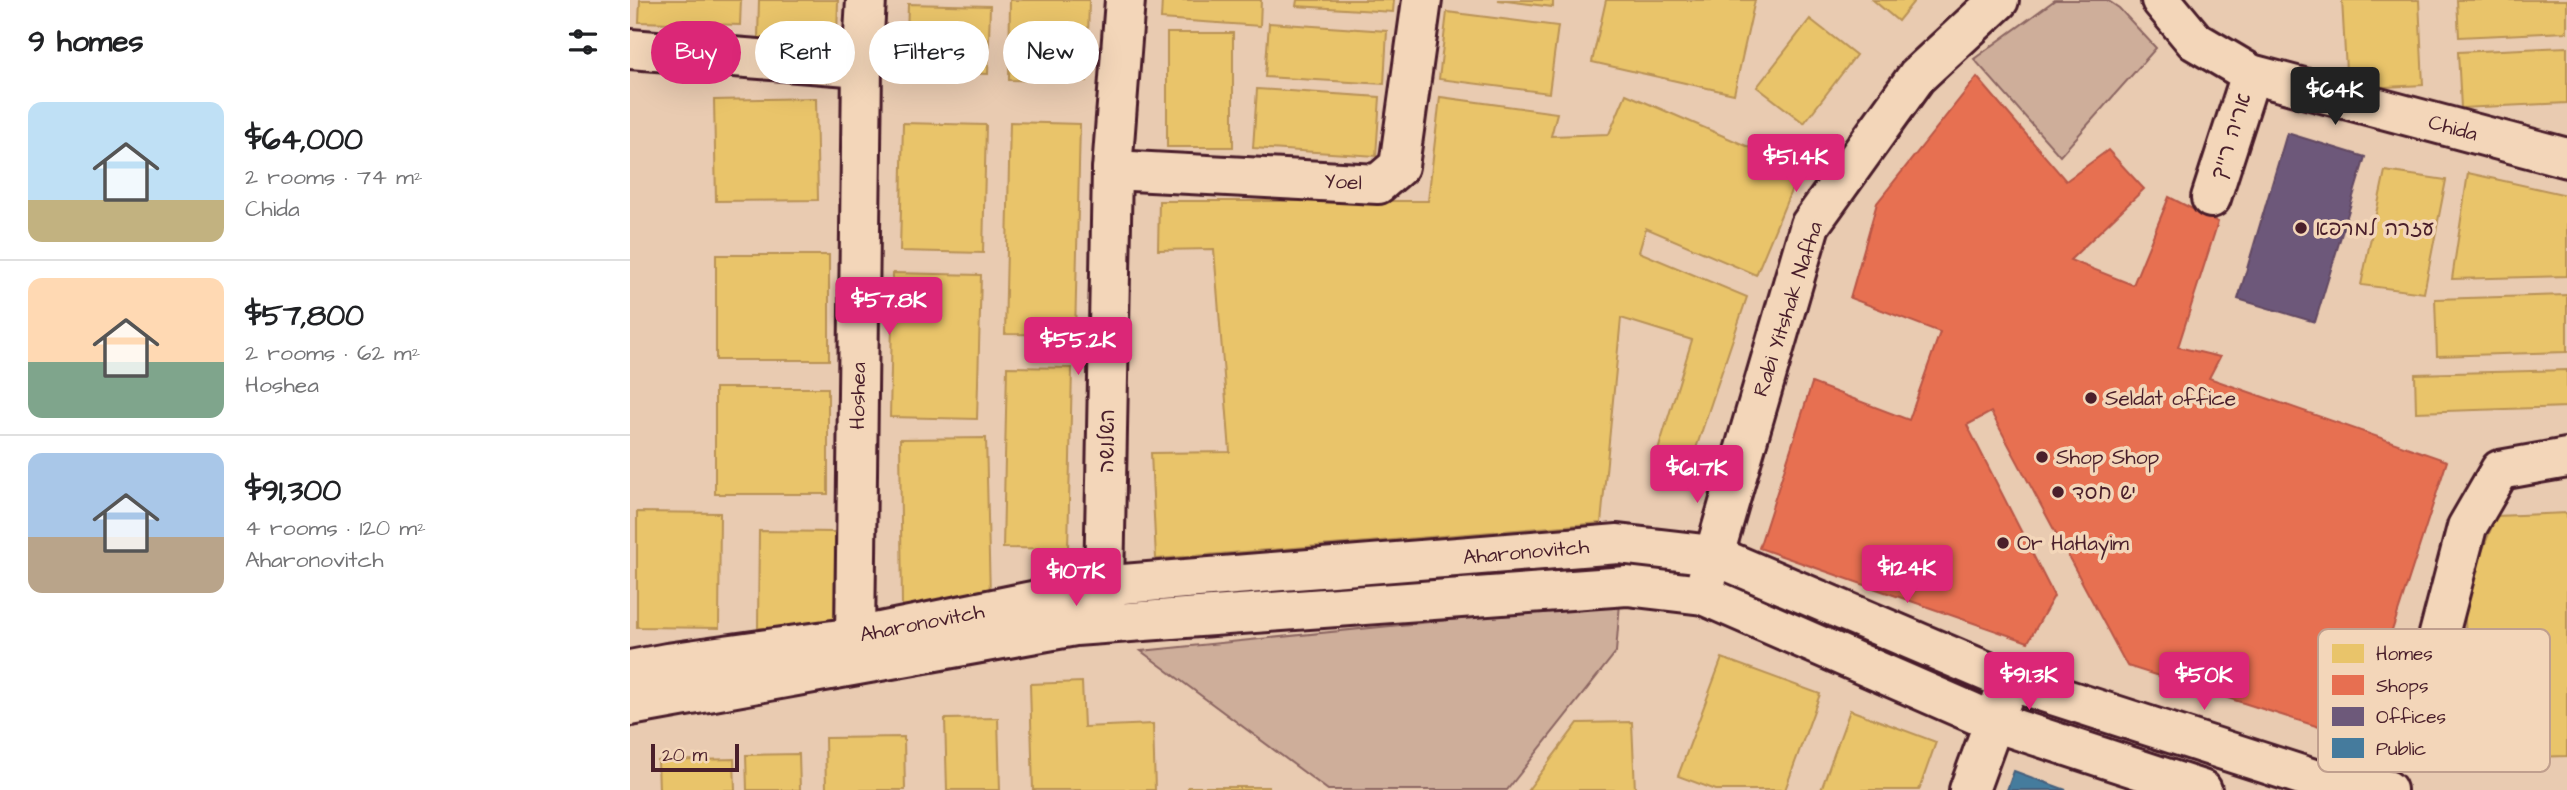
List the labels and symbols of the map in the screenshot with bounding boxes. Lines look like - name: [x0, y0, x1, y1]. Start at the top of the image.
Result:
- pin: $64K: [2294, 68, 2376, 127]
- street label: אריה רייך: [2203, 89, 2259, 183]
- street label: Chida: [2425, 108, 2481, 149]
- pin: $51.4K: [1739, 134, 1853, 194]
- street label: Yoel: [1323, 167, 1363, 197]
- place label: עזרה למרפא: [2315, 214, 2434, 243]
- street label: Rabi Yitshak Nafha: [1746, 218, 1830, 400]
- marker: עזרה למרפא: [2293, 220, 2309, 236]
- pin: $57.8K: [832, 278, 946, 337]
- pin: $55.2K: [1021, 318, 1135, 377]
- street label: Hoshea: [843, 362, 873, 430]
- place label: Seldat office: [2105, 384, 2236, 413]
- marker: Seldat office: [2083, 390, 2099, 406]
- street label: השלושה: [1092, 409, 1122, 473]
- place label: Shop Shop: [2056, 443, 2160, 473]
- pin: $61.7K: [1640, 446, 1754, 505]
- marker: Shop Shop: [2034, 449, 2050, 465]
- place label: יש חסד: [2072, 478, 2136, 507]
- marker: יש חסד: [2050, 484, 2066, 500]
- place label: Or HaHayim: [2017, 529, 2130, 560]
- street label: Aharonovitch: [1462, 532, 1591, 572]
- marker: Or HaHayim: [1995, 535, 2011, 551]
- pin: $124K: [1858, 546, 1956, 605]
- pin: $107K: [1027, 548, 1125, 608]
- street label: Aharonovitch: [857, 597, 987, 649]
- legend: [2318, 629, 2550, 772]
- text: Homes: [2376, 641, 2433, 668]
- pin: $91.3K: [1972, 652, 2086, 712]
- pin: $50K: [2163, 652, 2245, 712]
- text: Shops: [2376, 673, 2428, 700]
- text: Offices: [2376, 704, 2446, 731]
- text: Public: [2376, 736, 2426, 763]
- scale bar: [651, 741, 738, 773]

